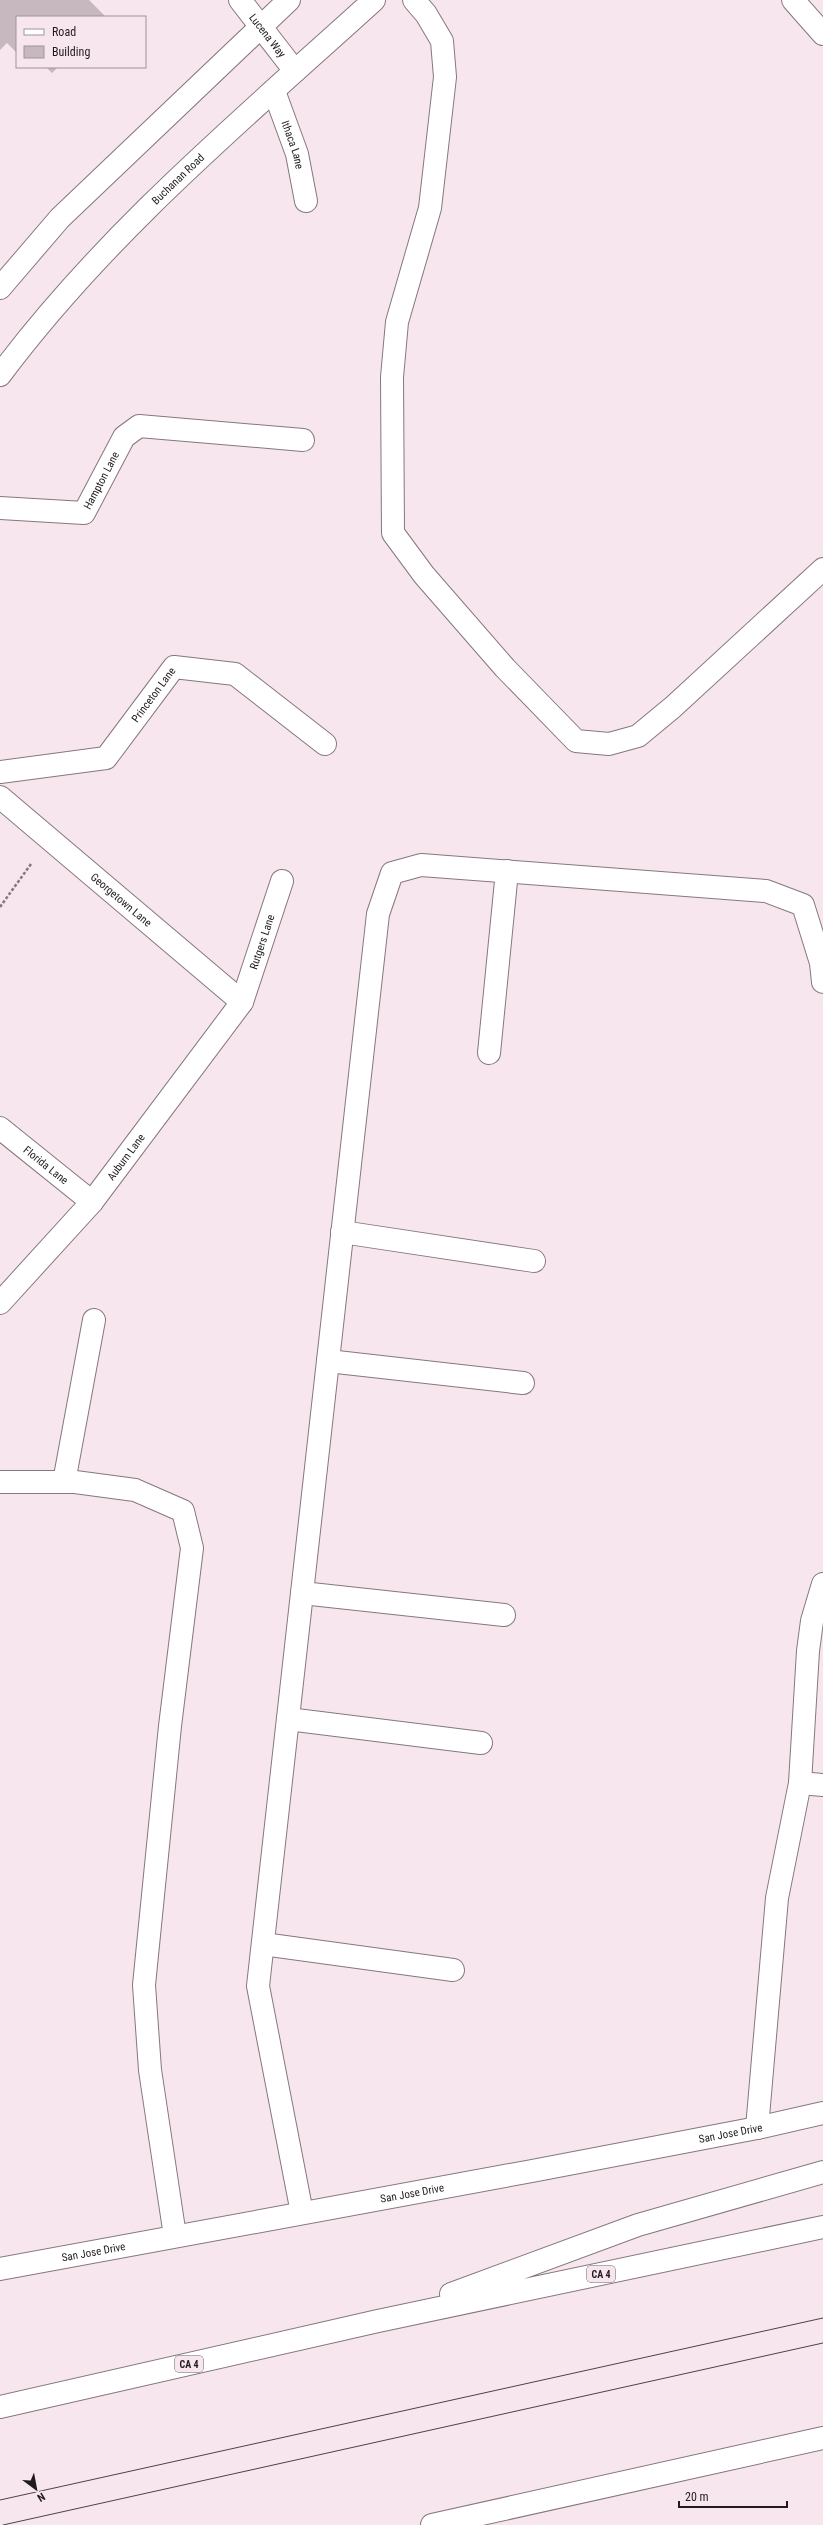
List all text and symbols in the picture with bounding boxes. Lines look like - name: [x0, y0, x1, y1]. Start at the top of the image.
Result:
- street label: Lucena Way: [247, 11, 289, 60]
- legend: [16, 16, 146, 68]
- text: Road: [52, 25, 76, 39]
- text: Building: [52, 45, 90, 59]
- street label: Ithaca Lane: [279, 119, 306, 170]
- street label: Buchanan Road: [149, 151, 207, 207]
- street label: Hampton Lane: [81, 449, 122, 511]
- street label: Princeton Lane: [129, 665, 178, 725]
- street label: Georgetown Lane: [88, 870, 154, 929]
- street label: Rutgers Lane: [247, 913, 277, 971]
- street label: Auburn Lane: [104, 1131, 147, 1183]
- street label: Florida Lane: [21, 1143, 71, 1187]
- street label: San Jose Drive: [698, 2121, 763, 2146]
- street label: San Jose Drive: [379, 2181, 445, 2205]
- street label: San Jose Drive: [61, 2240, 126, 2264]
- road number: CA 4: [587, 2266, 615, 2282]
- road number: CA 4: [175, 2356, 203, 2372]
- north arrow: [16, 2469, 56, 2509]
- scale bar: [679, 2483, 787, 2509]
- text: N: [35, 2490, 47, 2504]
- text: 20 m: [685, 2490, 709, 2504]

